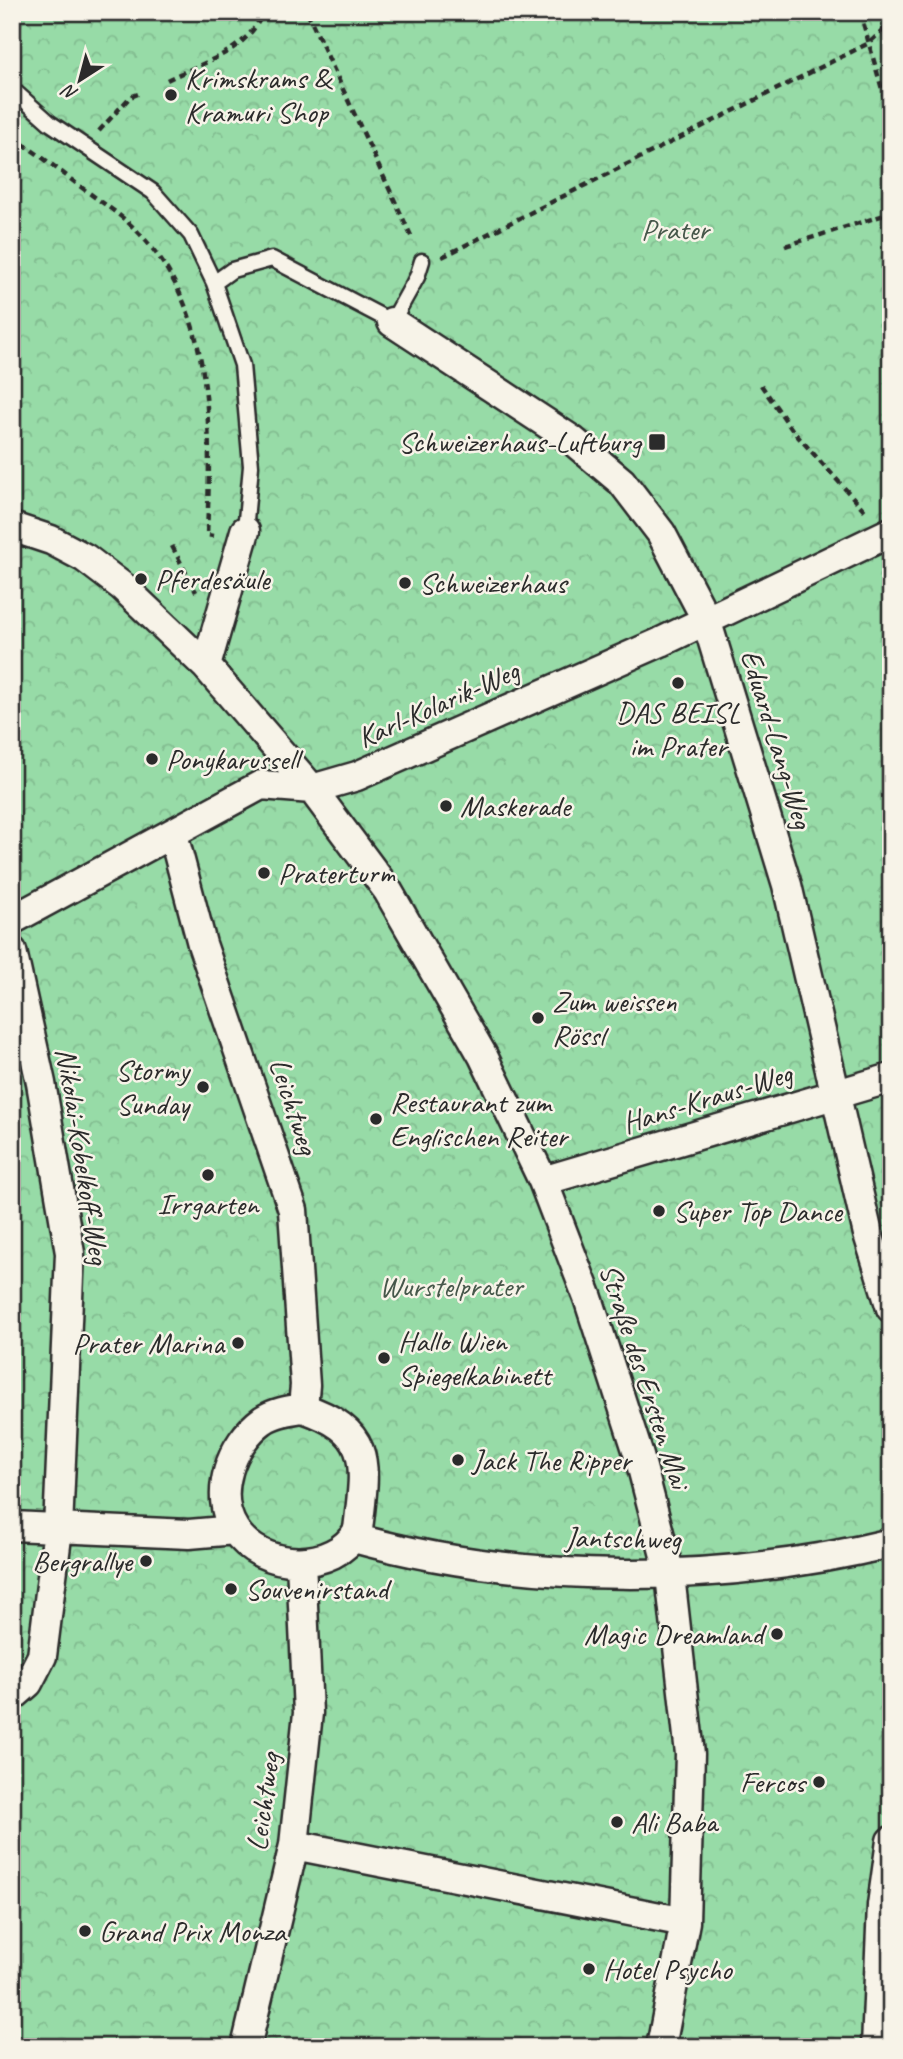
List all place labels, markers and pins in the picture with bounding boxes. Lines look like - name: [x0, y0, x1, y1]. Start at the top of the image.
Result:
- place label: Krimskrams & Kramuri Shop: [185, 59, 333, 131]
- marker: Krimskrams & Kramuri Shop: [163, 87, 179, 103]
- place label: Schweizerhaus-Luftburg: [398, 423, 643, 461]
- marker: Schweizerhaus-Luftburg: [647, 432, 667, 452]
- place label: Pferdesäule: [155, 560, 272, 598]
- place label: Schweizerhaus: [419, 564, 569, 602]
- marker: Pferdesäule: [133, 571, 149, 587]
- marker: Schweizerhaus: [397, 575, 413, 591]
- marker: DAS BEISL im Prater: [670, 675, 686, 691]
- place label: DAS BEISL im Prater: [616, 693, 740, 765]
- place label: Ponykarussell: [166, 740, 304, 778]
- marker: Ponykarussell: [144, 751, 160, 767]
- place label: Maskerade: [460, 787, 573, 825]
- marker: Maskerade: [438, 798, 454, 814]
- place label: Praterturm: [278, 854, 396, 892]
- marker: Praterturm: [256, 865, 272, 881]
- place label: Zum weissen Rössl: [552, 982, 677, 1054]
- marker: Zum weissen Rössl: [530, 1010, 546, 1026]
- place label: Stormy Sunday: [115, 1051, 192, 1123]
- marker: Stormy Sunday: [195, 1079, 211, 1095]
- place label: Restaurant zum Englischen Reiter: [390, 1083, 569, 1155]
- marker: Restaurant zum Englischen Reiter: [368, 1111, 384, 1127]
- marker: Irrgarten: [200, 1167, 216, 1183]
- place label: Irrgarten: [157, 1185, 260, 1223]
- place label: Super Top Dance: [673, 1192, 844, 1230]
- marker: Super Top Dance: [651, 1203, 667, 1219]
- place label: Hallo Wien Spiegelkabinett: [398, 1322, 554, 1394]
- place label: Prater Marina: [73, 1324, 226, 1362]
- marker: Prater Marina: [230, 1335, 246, 1351]
- marker: Hallo Wien Spiegelkabinett: [376, 1350, 392, 1366]
- place label: Jack The Ripper: [470, 1441, 633, 1479]
- marker: Jack The Ripper: [450, 1452, 466, 1468]
- place label: Bergrallye: [32, 1542, 134, 1580]
- marker: Bergrallye: [138, 1553, 154, 1569]
- place label: Souvenirstand: [245, 1570, 392, 1608]
- marker: Souvenirstand: [223, 1581, 239, 1597]
- place label: Magic Dreamland: [584, 1615, 767, 1653]
- marker: Magic Dreamland: [769, 1626, 785, 1642]
- place label: Fercos: [740, 1763, 808, 1801]
- marker: Fercos: [811, 1774, 827, 1790]
- place label: Ali Baba: [631, 1803, 720, 1841]
- marker: Ali Baba: [609, 1814, 625, 1830]
- place label: Grand Prix Monza: [99, 1912, 288, 1950]
- marker: Grand Prix Monza: [77, 1923, 93, 1939]
- place label: Hotel Psycho: [603, 1950, 733, 1988]
- marker: Hotel Psycho: [581, 1961, 597, 1977]

